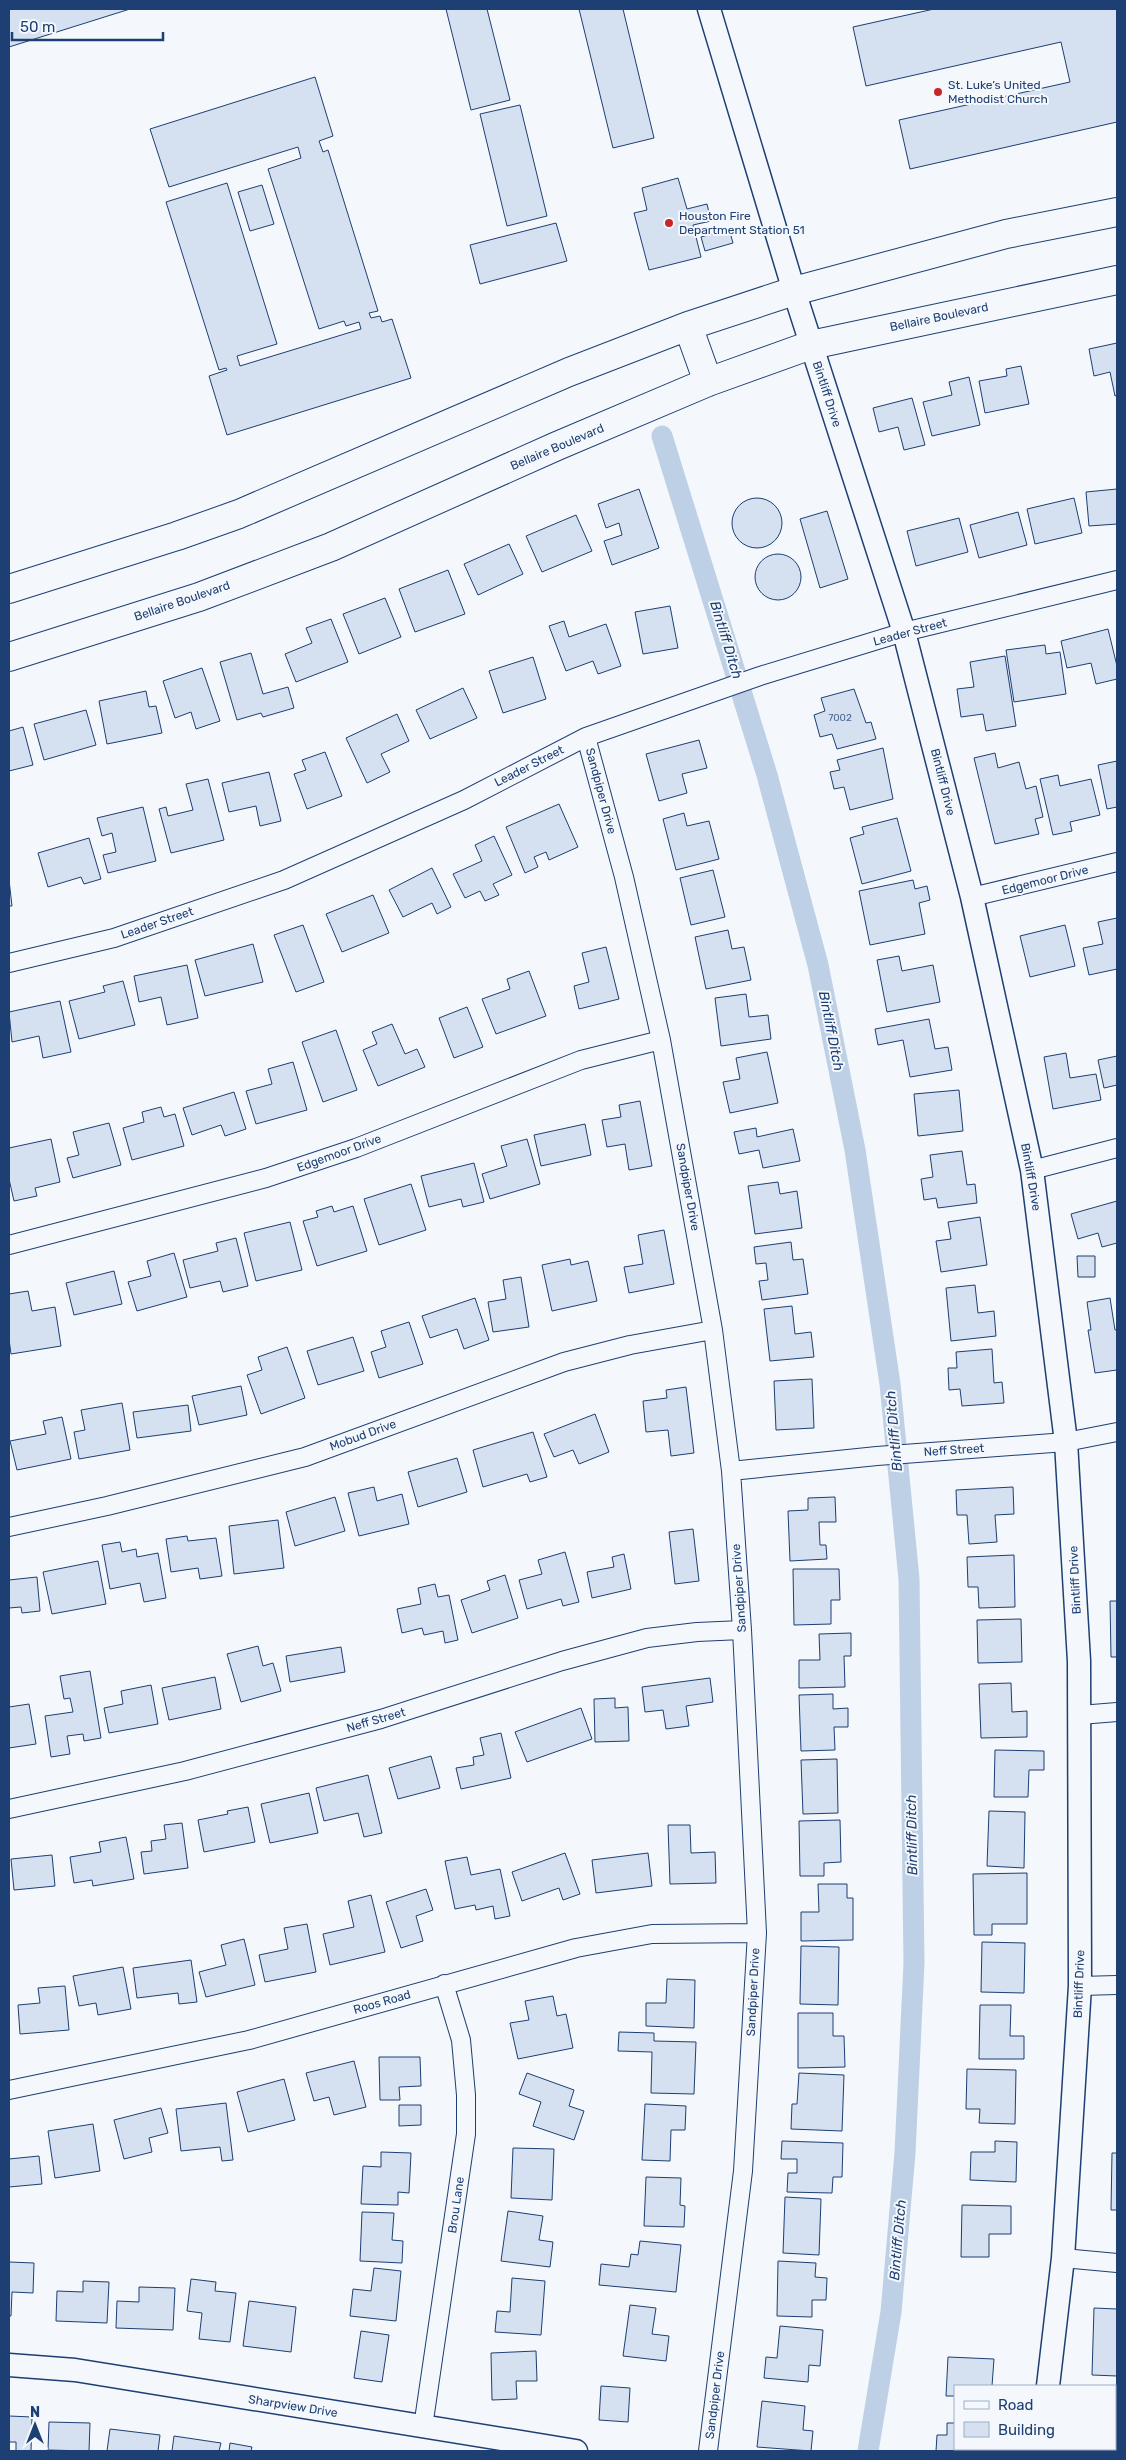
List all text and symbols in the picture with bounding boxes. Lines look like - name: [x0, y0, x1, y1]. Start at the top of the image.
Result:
- scale bar: [12, 10, 164, 42]
- text: 50 m: [20, 18, 55, 36]
- place label: St. Luke’s United Methodist Church: [948, 78, 1048, 106]
- marker: St. Luke’s United Methodist Church: [932, 86, 944, 98]
- place label: Houston Fire Department Station 51: [679, 209, 805, 237]
- marker: Houston Fire Department Station 51: [663, 217, 675, 229]
- street label: Bellaire Boulevard: [888, 300, 990, 334]
- street label: Bintliff Drive: [810, 359, 844, 429]
- street label: Bellaire Boulevard: [508, 421, 606, 473]
- street label: Bellaire Boulevard: [132, 578, 232, 624]
- water label: Bintliff Ditch: [706, 599, 746, 681]
- street label: Leader Street: [872, 615, 949, 649]
- house number: 7002: [828, 712, 852, 724]
- street label: Leader Street: [492, 742, 566, 789]
- street label: Sandpiper Drive: [583, 746, 619, 836]
- street label: Bintliff Drive: [928, 747, 958, 817]
- street label: Edgemoor Drive: [1000, 862, 1090, 898]
- street label: Leader Street: [119, 904, 195, 942]
- water label: Bintliff Ditch: [815, 990, 847, 1072]
- street label: Edgemoor Drive: [295, 1131, 383, 1175]
- street label: Sandpiper Drive: [673, 1142, 703, 1232]
- street label: Bintliff Drive: [1018, 1142, 1044, 1212]
- water label: Bintliff Ditch: [882, 1390, 906, 1472]
- street label: Mobud Drive: [328, 1416, 398, 1454]
- street label: Neff Street: [923, 1441, 985, 1459]
- street label: Sandpiper Drive: [729, 1543, 749, 1633]
- street label: Bintliff Drive: [1066, 1545, 1084, 1615]
- street label: Neff Street: [345, 1705, 407, 1735]
- water label: Bintliff Ditch: [903, 1794, 921, 1876]
- street label: Sandpiper Drive: [744, 1947, 762, 2037]
- street label: Bintliff Drive: [1071, 1949, 1087, 2018]
- street label: Roos Road: [352, 1987, 412, 2017]
- street label: Brou Lane: [445, 2176, 467, 2234]
- water label: Bintliff Ditch: [886, 2199, 910, 2281]
- street label: Sandpiper Drive: [703, 2350, 727, 2440]
- legend: [954, 2385, 1116, 2450]
- street label: Sharpview Drive: [247, 2392, 339, 2420]
- text: Road: [998, 2396, 1034, 2414]
- north arrow: [10, 2400, 60, 2450]
- text: N: [30, 2404, 40, 2421]
- text: Building: [998, 2421, 1055, 2439]

